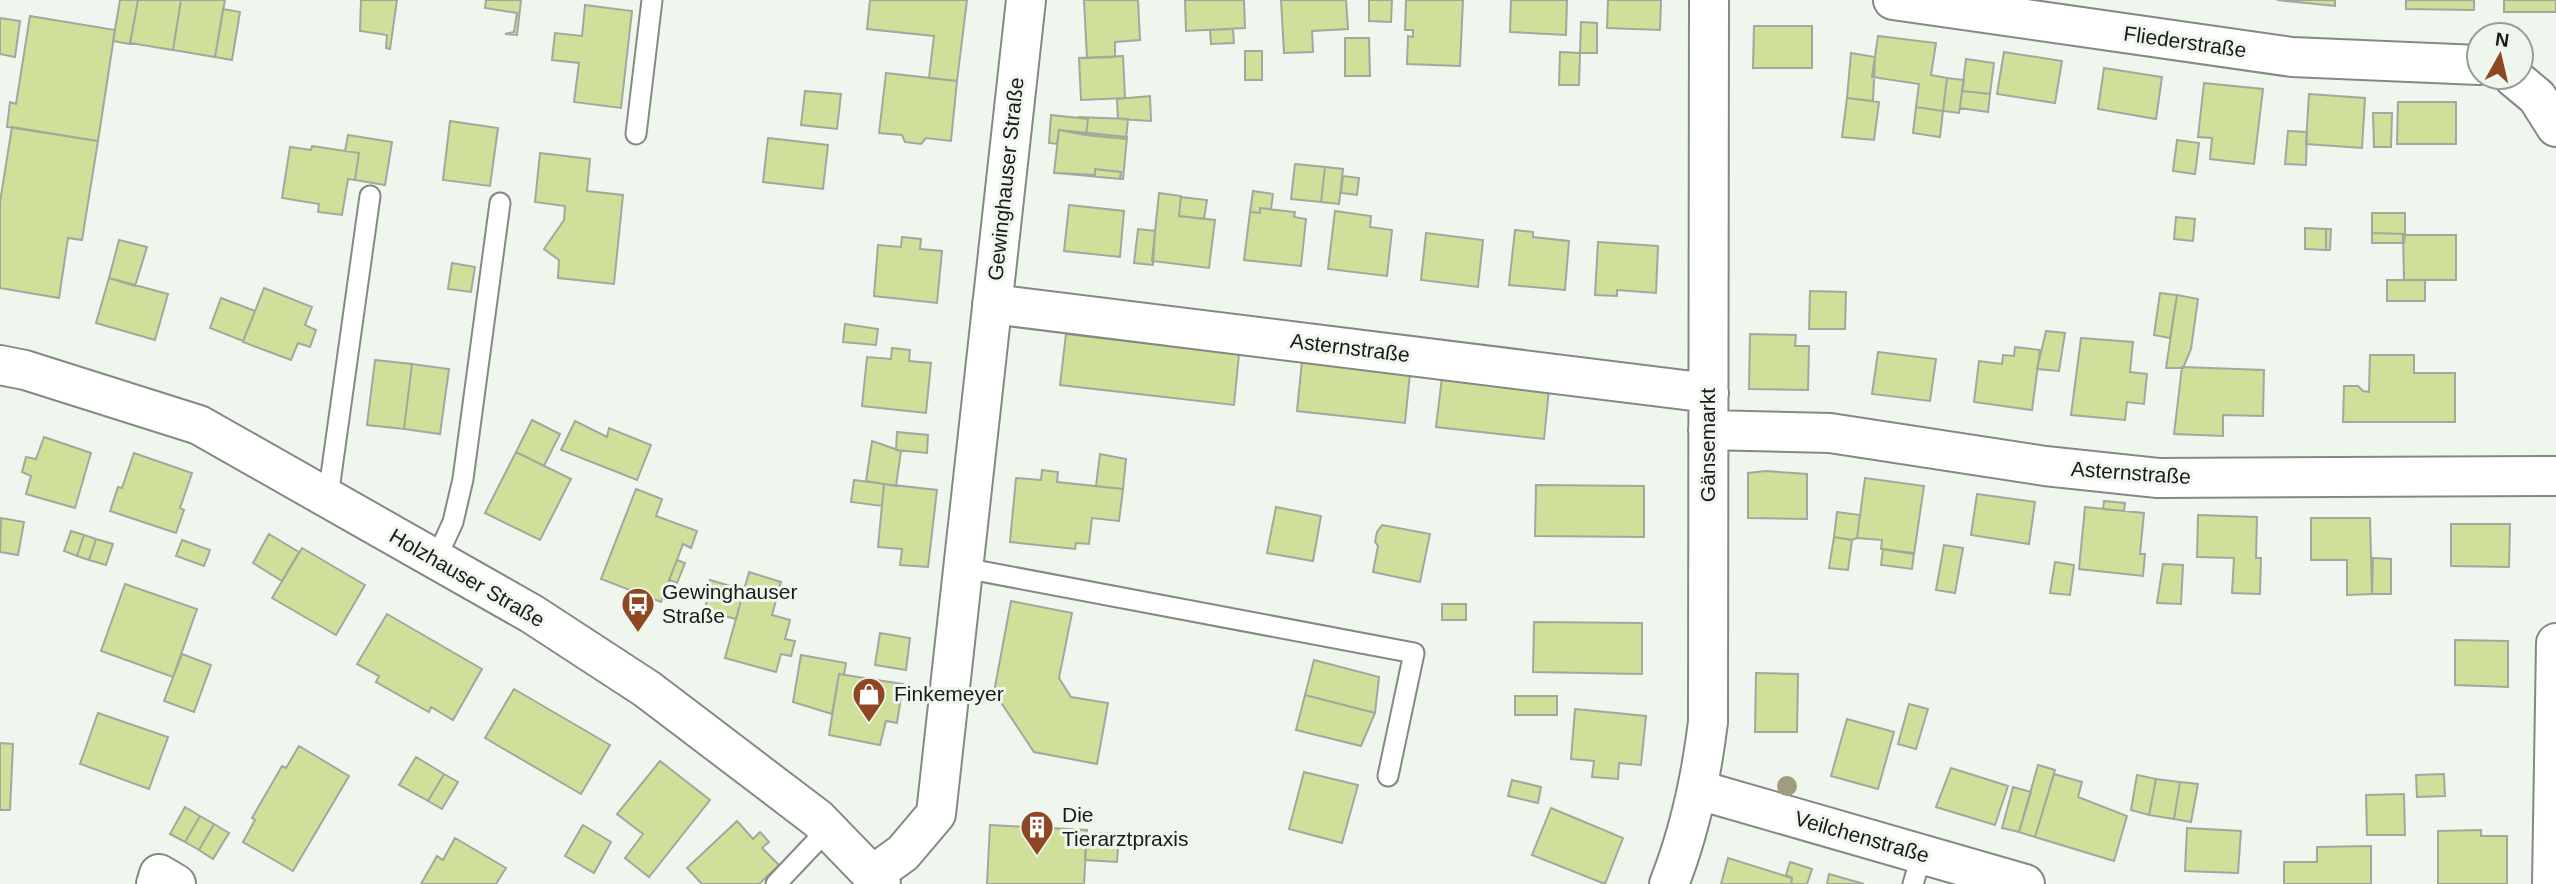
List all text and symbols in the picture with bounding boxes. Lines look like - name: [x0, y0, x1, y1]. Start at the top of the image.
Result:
- north arrow: [2465, 21, 2535, 91]
- street label: Fliederstraße: [2122, 22, 2248, 62]
- text: N: [2494, 28, 2511, 51]
- street label: Gewinghauser Straße: [983, 76, 1028, 282]
- street label: Asternstraße: [1289, 329, 1411, 366]
- street label: Gänsemarkt: [1696, 388, 1719, 502]
- street label: Asternstraße: [2070, 457, 2192, 488]
- street label: Holzhauser Straße: [386, 524, 549, 631]
- place label: Gewinghauser Straße: [662, 580, 797, 627]
- bus stop icon: Gewinghauser Straße: [619, 585, 657, 634]
- shop icon: Finkemeyer: [850, 675, 888, 724]
- place label: Finkemeyer: [894, 682, 1004, 705]
- place label: Die Tierarztpraxis: [1062, 803, 1188, 850]
- street label: Veilchenstraße: [1792, 806, 1932, 867]
- building icon: Die Tierarztpraxis: [1018, 808, 1056, 857]

